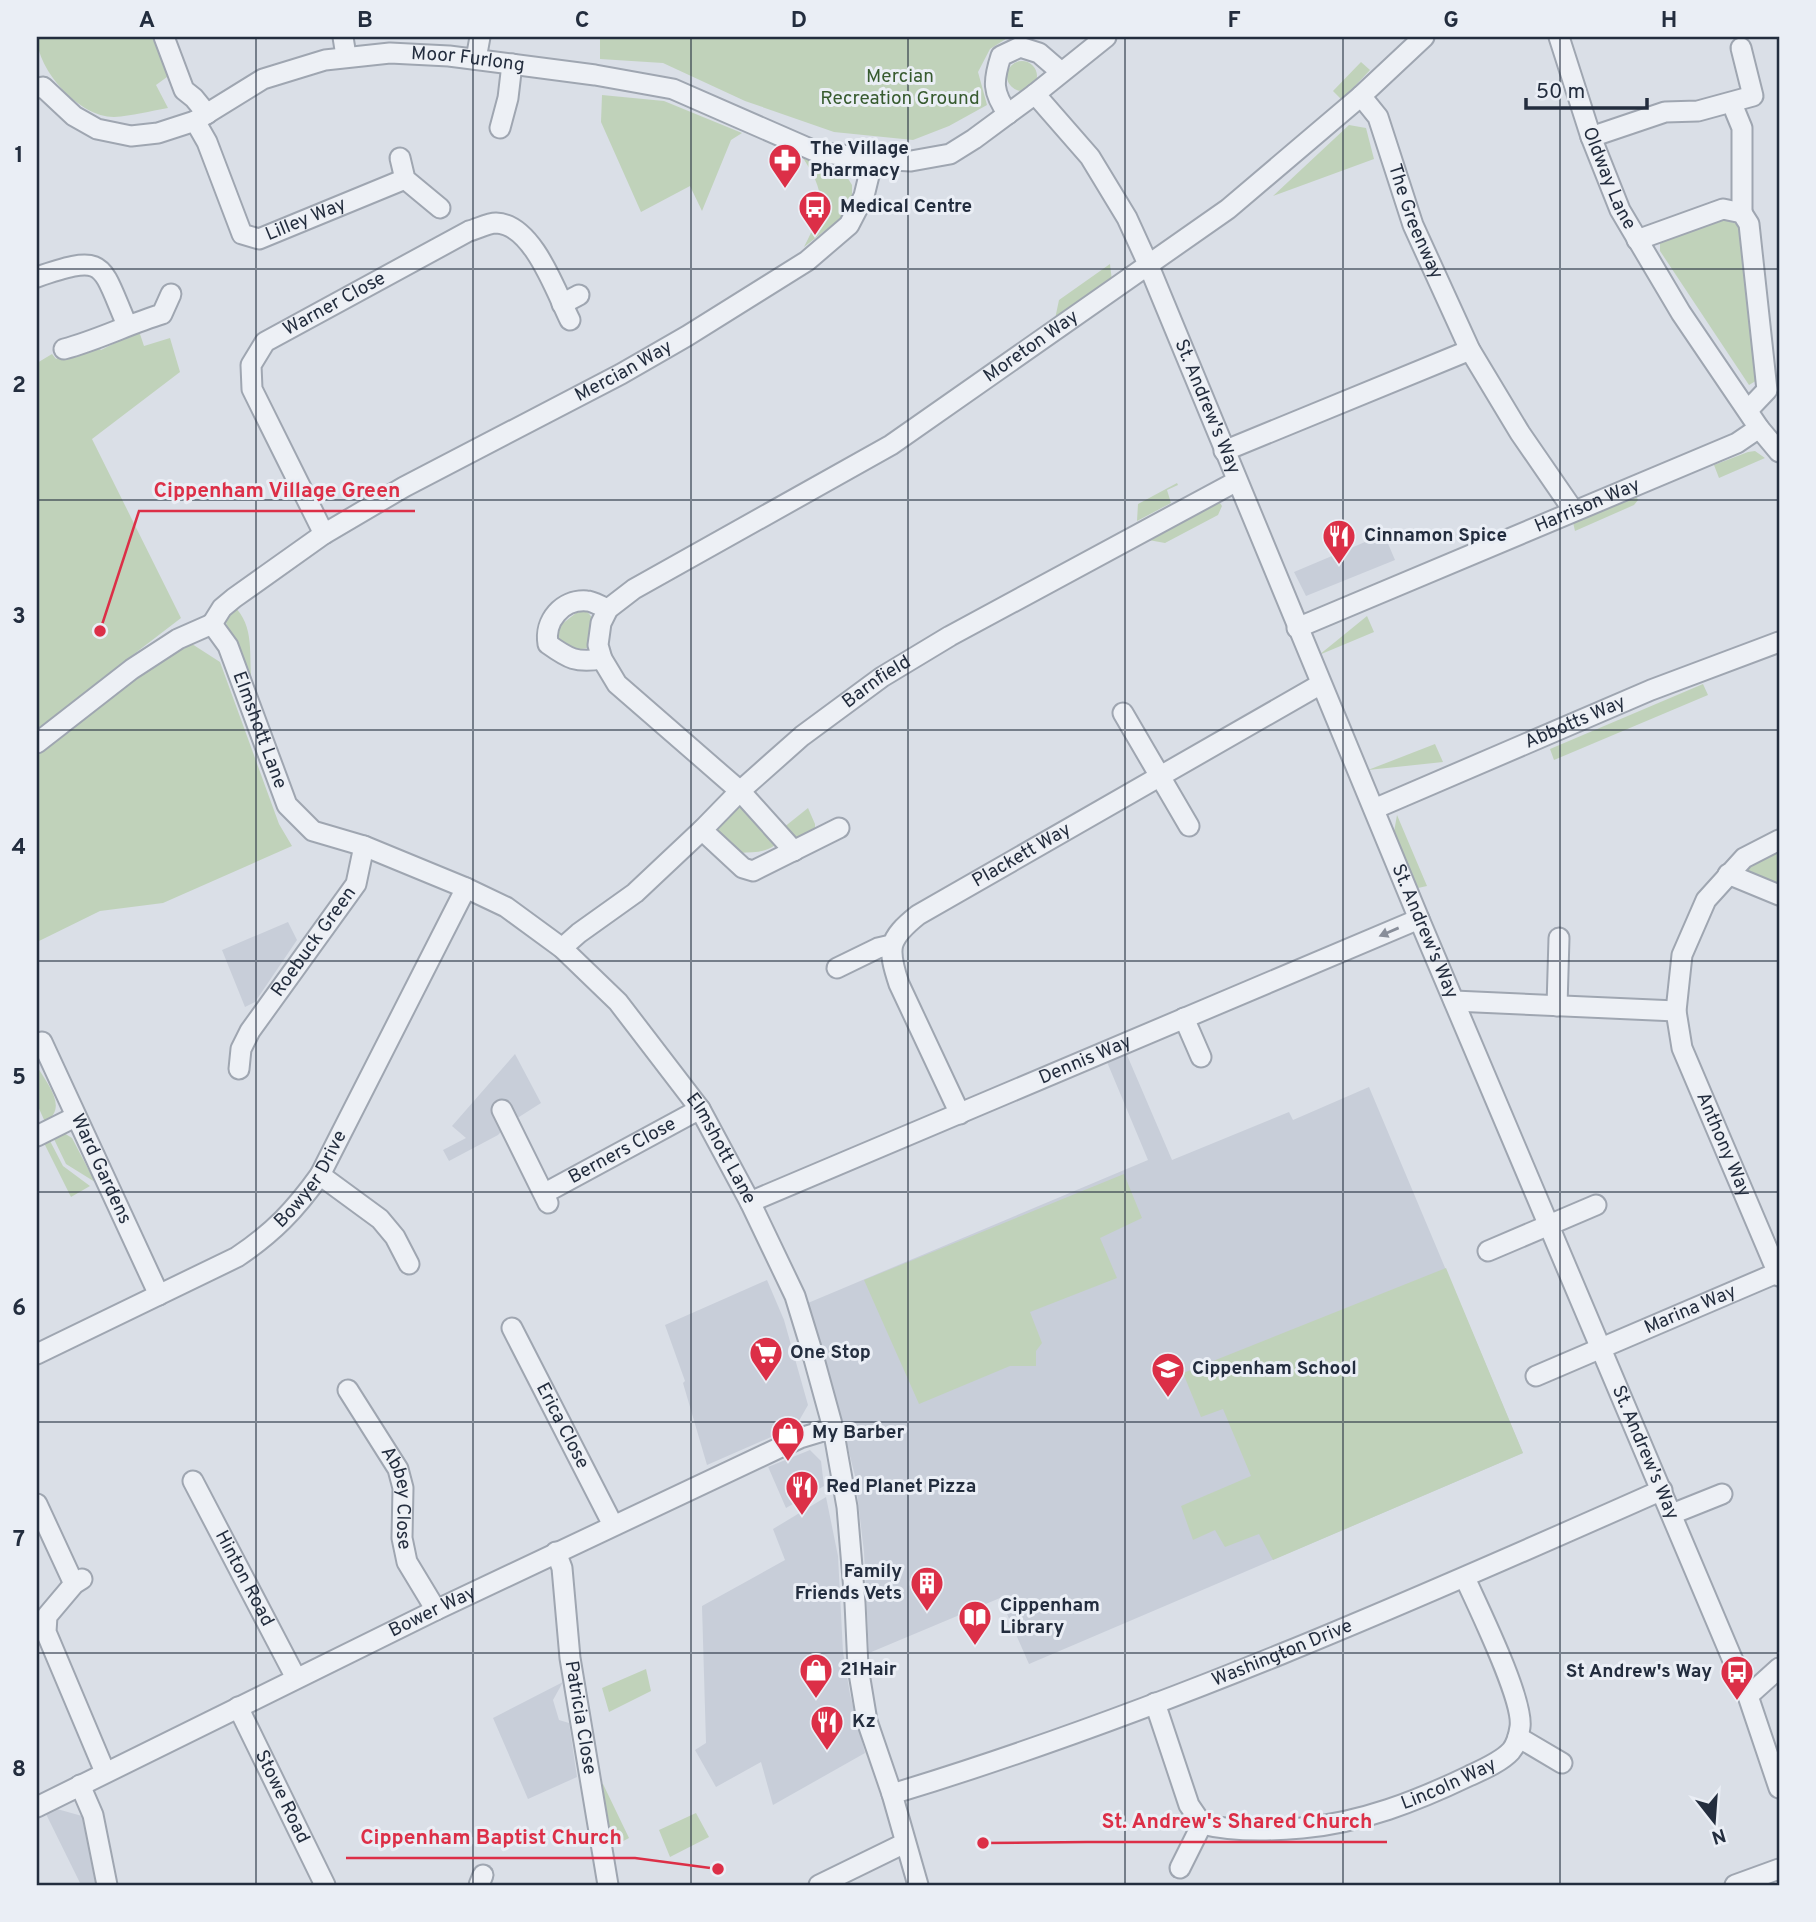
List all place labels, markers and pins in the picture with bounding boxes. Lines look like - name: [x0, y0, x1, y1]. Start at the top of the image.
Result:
- place label: The Village Pharmacy: [810, 137, 909, 183]
- pharmacy icon: The Village Pharmacy: [766, 141, 804, 190]
- bus stop icon: Medical Centre: [796, 188, 834, 237]
- place label: Medical Centre: [840, 195, 972, 219]
- callout: Cippenham Village Green: [139, 469, 415, 511]
- restaurant icon: Cinnamon Spice: [1320, 517, 1358, 566]
- place label: Cinnamon Spice: [1364, 524, 1507, 548]
- supermarket icon: One Stop: [747, 1334, 785, 1383]
- place label: One Stop: [790, 1341, 871, 1365]
- school or university icon: Cippenham School: [1149, 1350, 1187, 1399]
- place label: Cippenham School: [1192, 1357, 1357, 1381]
- shop icon: My Barber: [769, 1414, 807, 1463]
- place label: My Barber: [812, 1421, 904, 1445]
- restaurant icon: Red Planet Pizza: [783, 1468, 821, 1517]
- place label: Red Planet Pizza: [826, 1475, 976, 1499]
- place label: Family Friends Vets: [795, 1560, 902, 1606]
- building icon: Family Friends Vets: [908, 1564, 946, 1613]
- place label: Cippenham Library: [1000, 1594, 1100, 1640]
- library icon: Cippenham Library: [956, 1598, 994, 1647]
- shop icon: 21Hair: [797, 1651, 835, 1700]
- bus stop icon: St Andrew's Way: [1718, 1653, 1756, 1702]
- place label: 21Hair: [840, 1658, 897, 1682]
- place label: St Andrew's Way: [1566, 1660, 1712, 1684]
- restaurant icon: Kz: [808, 1703, 846, 1752]
- place label: Kz: [852, 1710, 876, 1734]
- callout: St. Andrew's Shared Church: [1087, 1800, 1387, 1842]
- callout: Cippenham Baptist Church: [346, 1816, 635, 1858]

